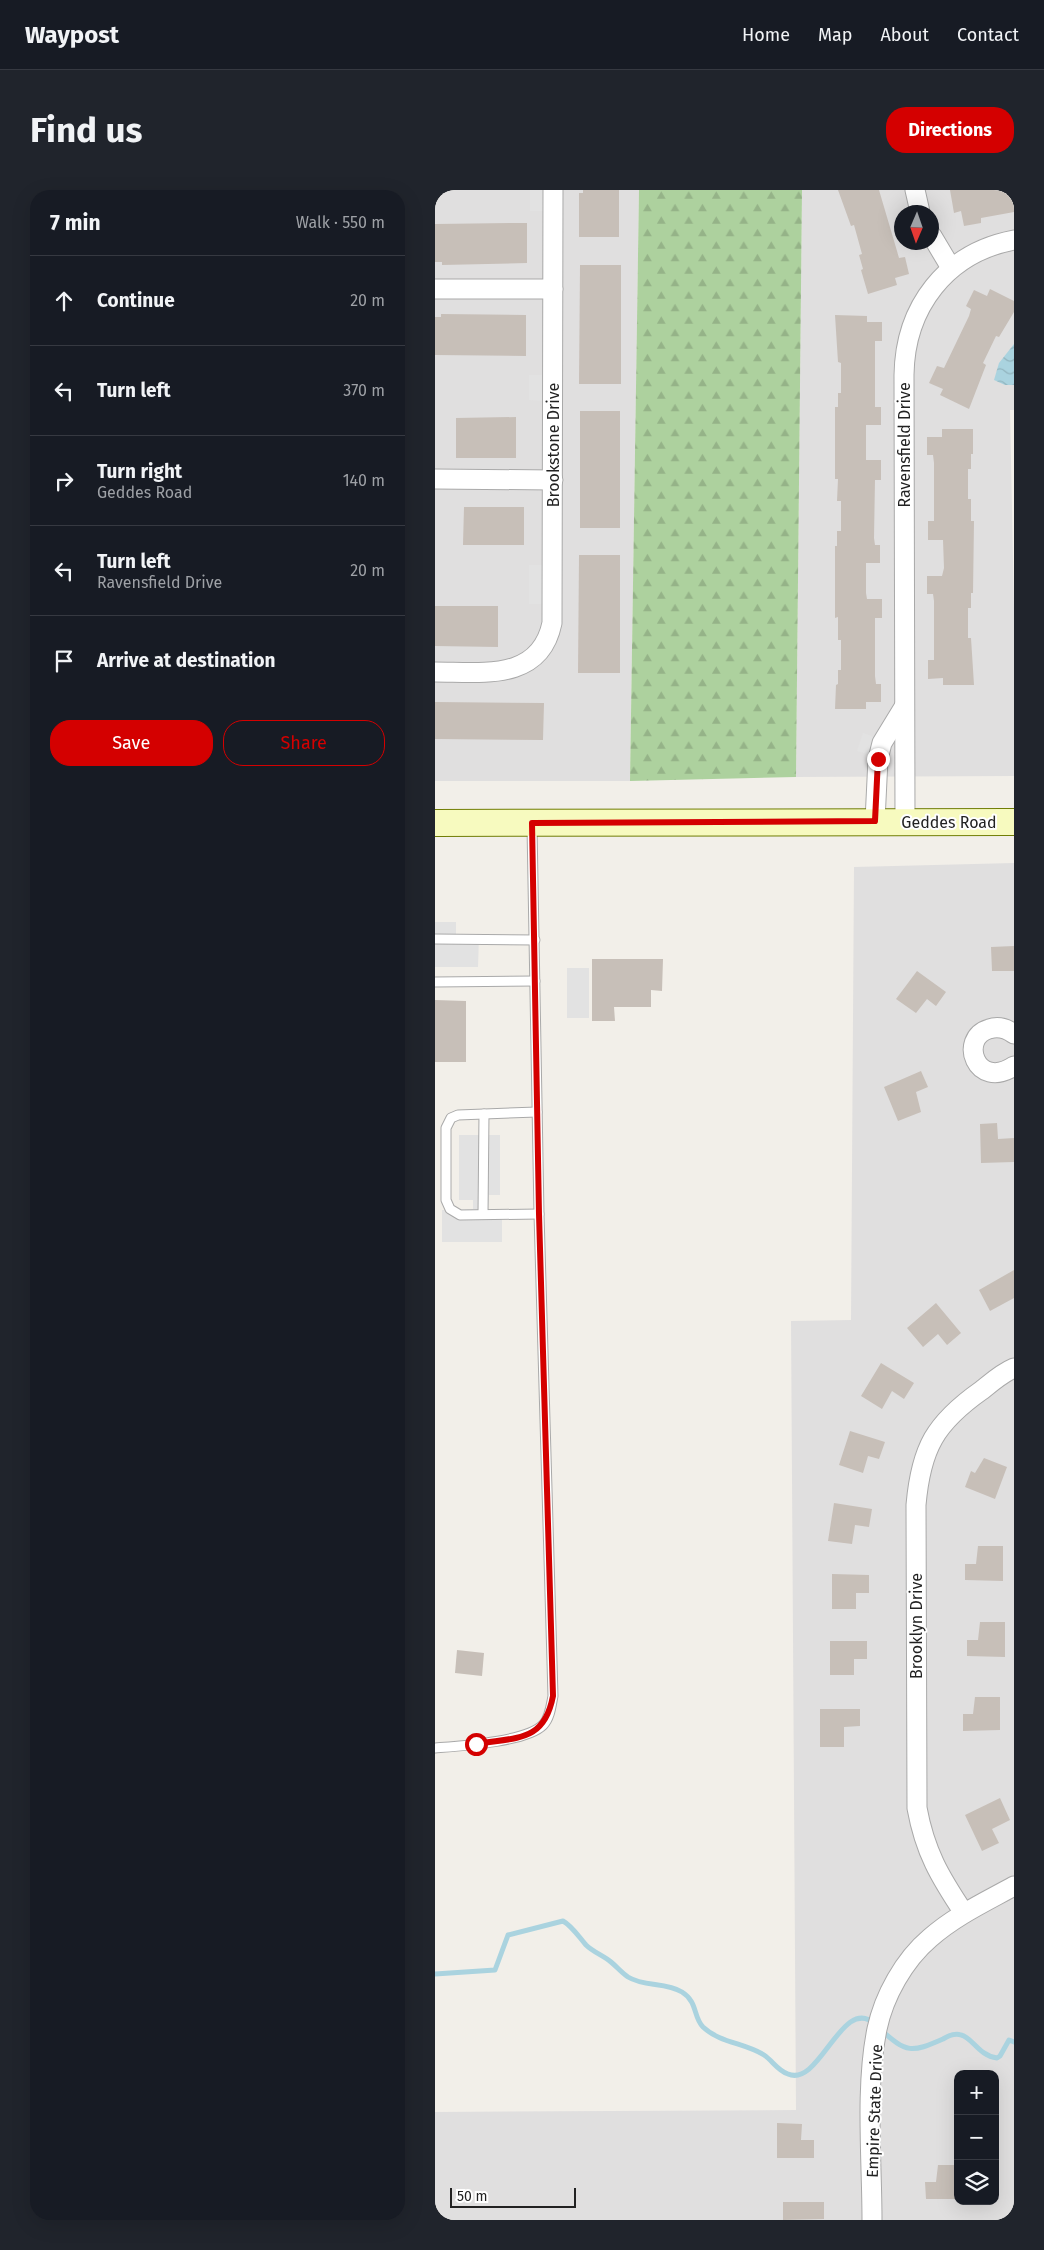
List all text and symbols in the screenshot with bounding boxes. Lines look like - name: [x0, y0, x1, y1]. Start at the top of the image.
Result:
- text: Waypost: [25, 21, 119, 49]
- text: Home: [742, 24, 790, 46]
- text: Map: [818, 24, 852, 46]
- text: About: [880, 24, 929, 46]
- text: Contact: [957, 24, 1019, 46]
- button: Directions: [886, 107, 1014, 153]
- text: Find us: [30, 109, 142, 151]
- north arrow: [894, 205, 939, 250]
- text: 7 min: [50, 210, 101, 236]
- text: Walk · 550 m: [296, 213, 385, 232]
- icon: ahead: [50, 287, 78, 315]
- text: Continue: [97, 289, 175, 312]
- text: 20 m: [350, 291, 385, 310]
- icon: left: [50, 377, 78, 405]
- text: Turn left: [97, 379, 171, 402]
- text: 370 m: [343, 381, 385, 400]
- street label: Ravensfield Drive: [895, 382, 914, 508]
- street label: Brookstone Drive: [544, 383, 563, 507]
- text: Turn right: [97, 460, 182, 483]
- icon: right: [50, 467, 78, 495]
- text: 140 m: [343, 471, 385, 490]
- text: Geddes Road: [97, 483, 192, 502]
- text: Turn left: [97, 550, 171, 573]
- icon: left: [50, 557, 78, 585]
- text: 20 m: [350, 561, 385, 580]
- text: Ravensfield Drive: [97, 573, 222, 592]
- icon: arrive: [50, 647, 78, 675]
- text: Arrive at destination: [97, 649, 276, 672]
- button: Save: [50, 720, 213, 766]
- button: Share: [223, 720, 385, 766]
- route end: [867, 748, 890, 771]
- street label: Geddes Road: [901, 813, 997, 832]
- street label: Brooklyn Drive: [907, 1573, 926, 1679]
- route start: [465, 1733, 488, 1756]
- street label: Empire State Drive: [863, 2044, 886, 2178]
- map controls: [954, 2070, 999, 2205]
- button: +: [954, 2070, 999, 2115]
- button: −: [954, 2115, 999, 2160]
- button: layers: [954, 2160, 999, 2205]
- scale bar: [450, 2185, 576, 2208]
- text: 50 m: [457, 2188, 488, 2205]

